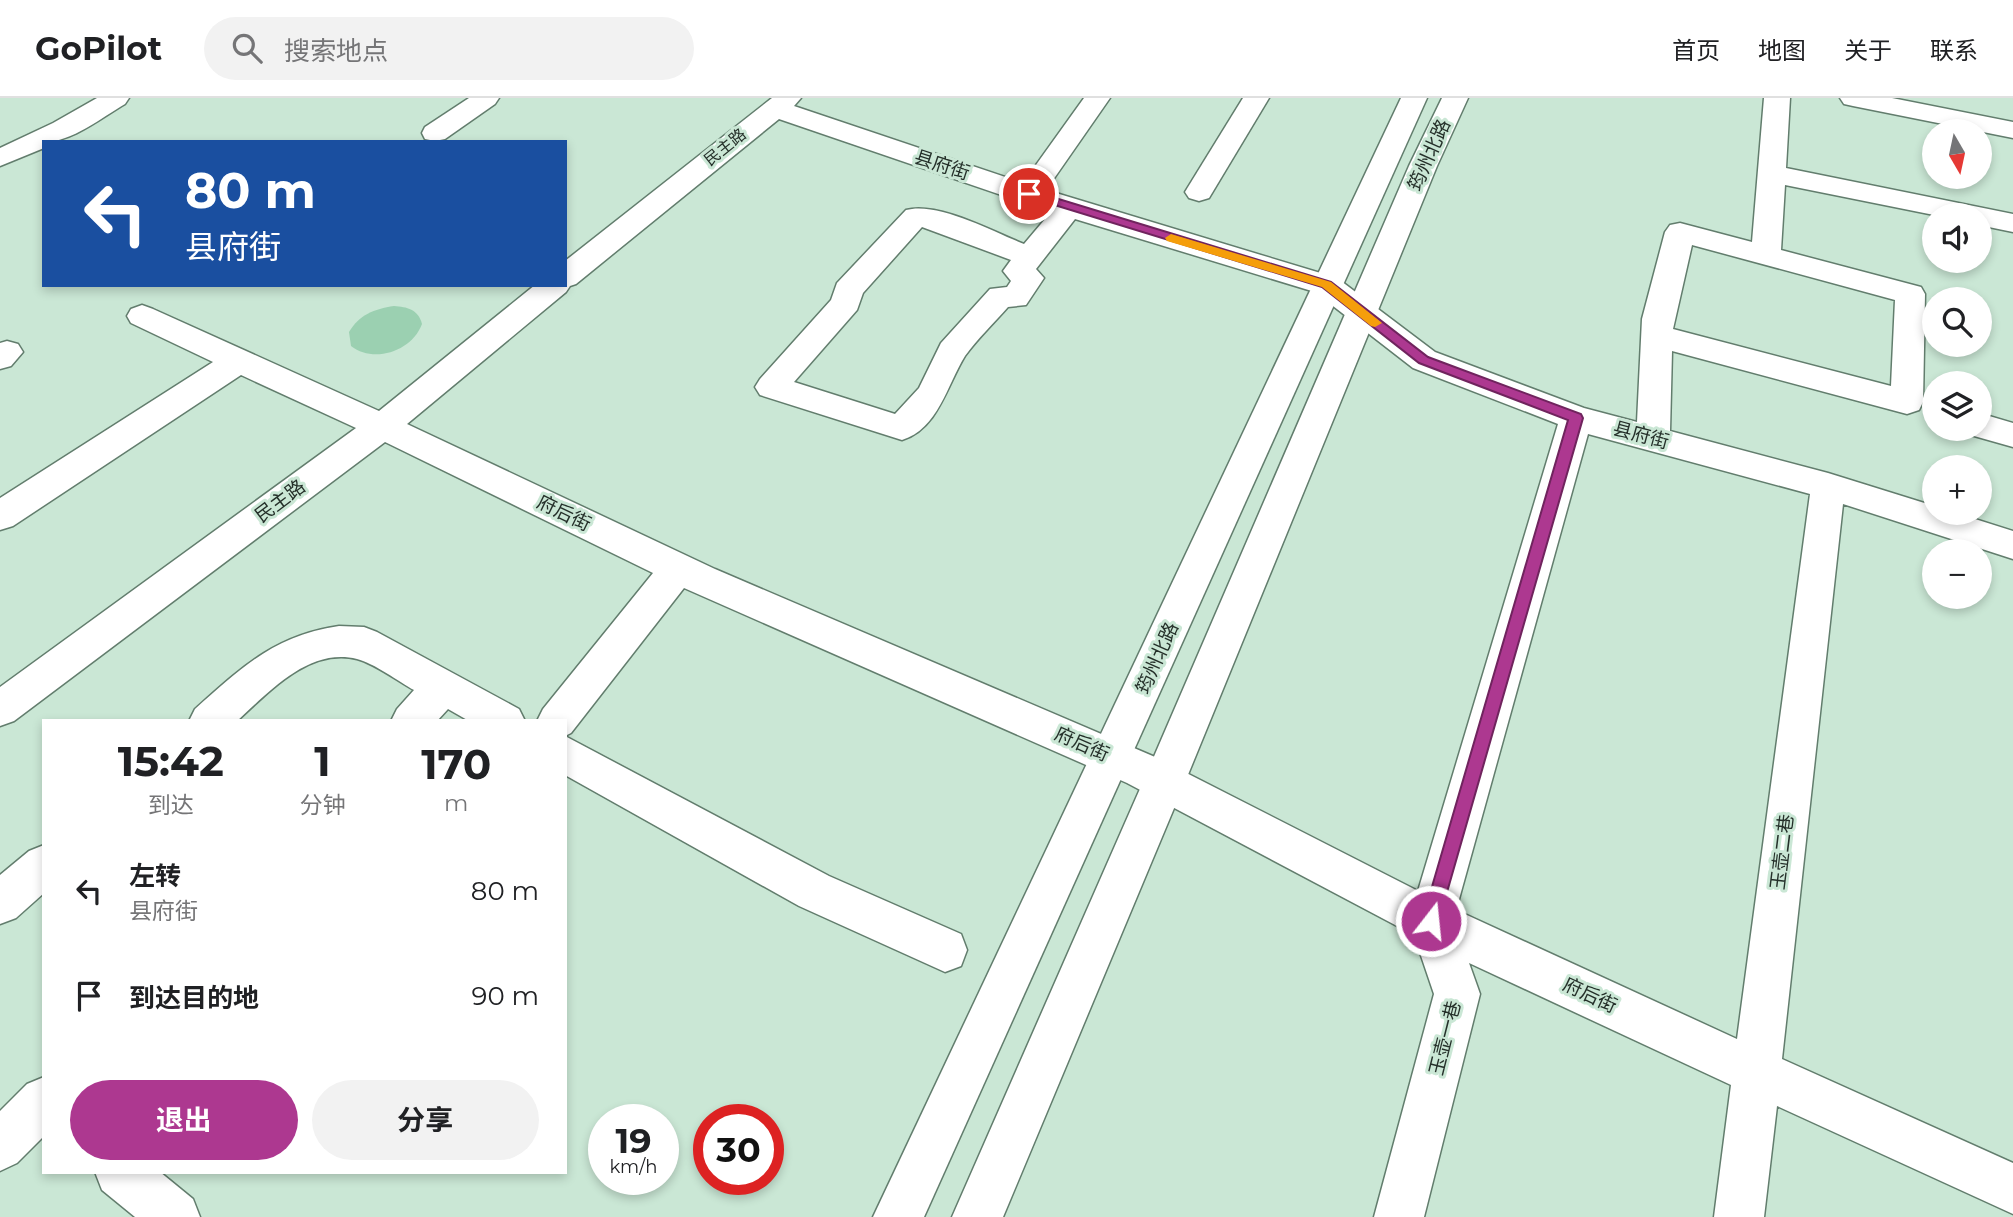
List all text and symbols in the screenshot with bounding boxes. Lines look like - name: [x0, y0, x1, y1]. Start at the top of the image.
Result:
- search box: [204, 17, 694, 80]
- text: GoPilot: [35, 28, 162, 68]
- icon: search: [228, 29, 266, 67]
- text: 搜索地点: [284, 35, 388, 67]
- text: 首页: [1672, 36, 1720, 65]
- text: 地图: [1758, 36, 1806, 65]
- text: 关于: [1844, 36, 1892, 65]
- text: 联系: [1930, 36, 1978, 65]
- street label: 筠州北路: [1403, 116, 1455, 194]
- north arrow: [1922, 119, 1992, 189]
- map controls: [1922, 119, 1992, 609]
- street label: 民主路: [700, 125, 750, 169]
- street label: 县府街: [911, 145, 973, 185]
- text: 80 m: [185, 161, 316, 220]
- pin: [999, 164, 1059, 224]
- icon: left: [70, 168, 161, 259]
- icon: arrive: [1010, 175, 1048, 213]
- button: sound: [1922, 203, 1992, 273]
- text: 县府街: [185, 227, 281, 266]
- button: search: [1922, 287, 1992, 357]
- button: layers: [1922, 371, 1992, 441]
- street label: 县府街: [1610, 417, 1672, 453]
- button: +: [1922, 455, 1992, 525]
- street label: 民主路: [250, 475, 310, 527]
- street label: 府后街: [533, 490, 595, 536]
- button: −: [1922, 539, 1992, 609]
- street label: 筠州北路: [1131, 619, 1183, 697]
- street label: 府后街: [1051, 722, 1113, 766]
- text: 15:42: [118, 735, 224, 787]
- text: 1: [314, 735, 331, 787]
- text: 170: [421, 738, 491, 790]
- text: m: [444, 789, 468, 817]
- text: 到达: [148, 791, 194, 819]
- text: 分钟: [300, 791, 346, 819]
- street label: 玉壶二巷: [1766, 813, 1798, 891]
- text: 左转: [129, 860, 181, 892]
- icon: left: [70, 872, 108, 910]
- text: 80 m: [471, 875, 539, 907]
- position arrow: [1394, 884, 1468, 958]
- text: 县府街: [129, 897, 198, 925]
- street label: 府后街: [1559, 973, 1621, 1017]
- icon: arrive: [70, 977, 108, 1015]
- text: 90 m: [472, 980, 539, 1012]
- text: 到达目的地: [129, 982, 259, 1014]
- street label: 玉壶一巷: [1425, 998, 1465, 1078]
- button: 退出: [70, 1080, 298, 1160]
- button: 分享: [312, 1080, 539, 1160]
- speed limit sign: 30: [693, 1104, 784, 1195]
- text: 19: [615, 1119, 652, 1162]
- text: km/h: [609, 1156, 658, 1178]

